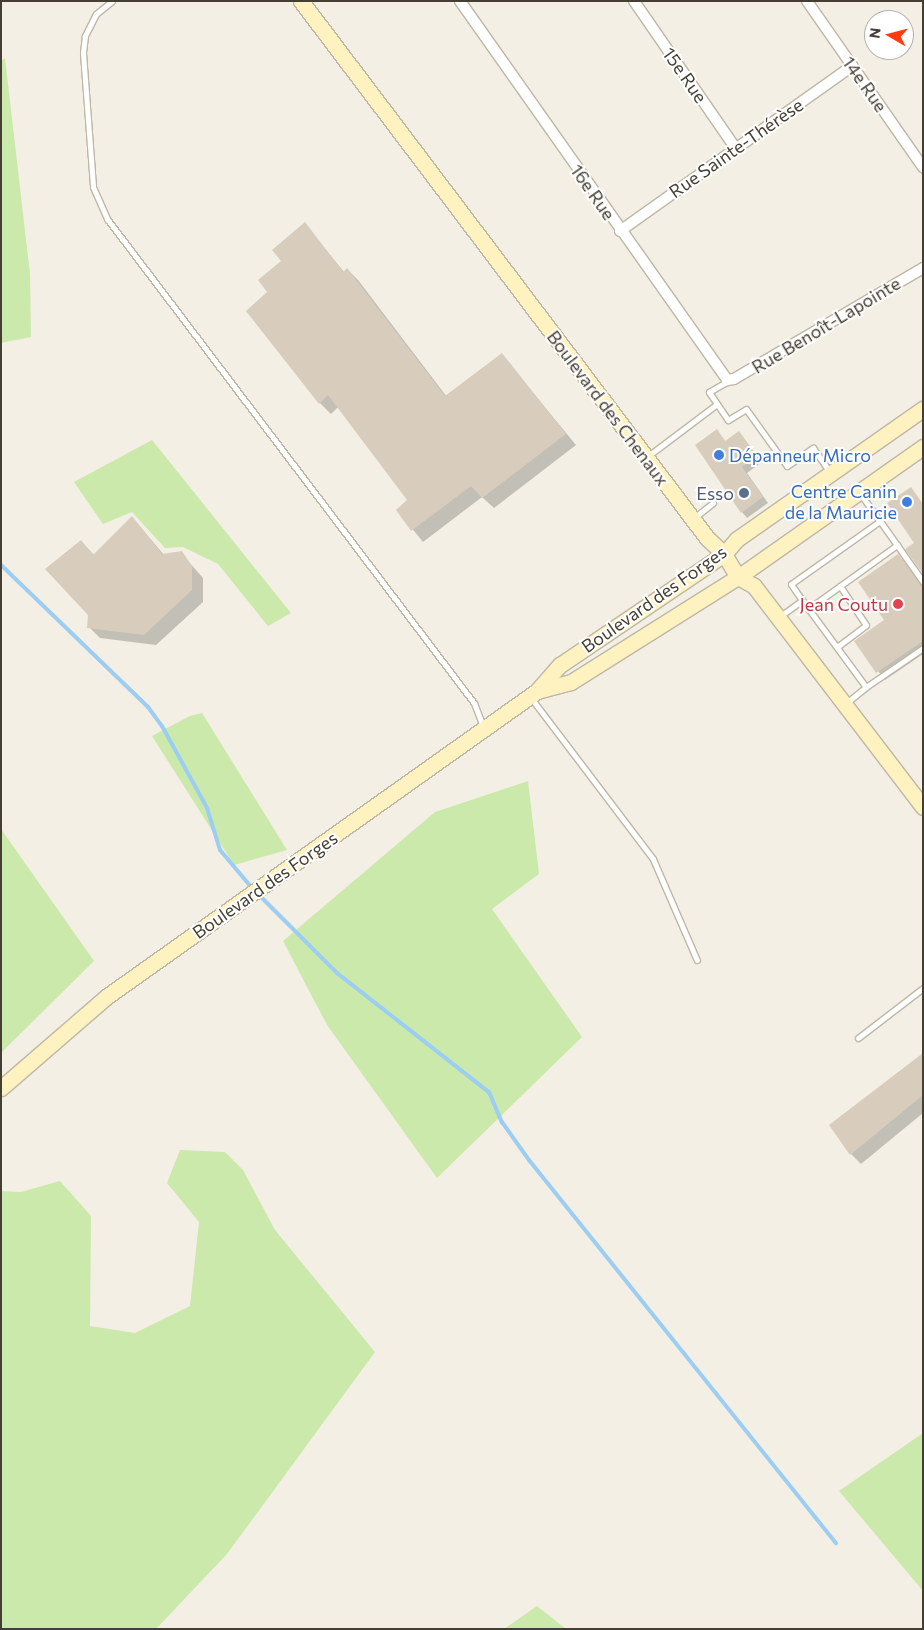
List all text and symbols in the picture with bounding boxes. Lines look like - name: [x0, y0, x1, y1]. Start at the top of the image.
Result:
- north arrow: [864, 10, 914, 60]
- text: N: [865, 27, 884, 39]
- street label: 15e Rue: [658, 43, 712, 107]
- street label: 14e Rue: [838, 52, 892, 116]
- street label: Rue Sainte-Thérèse: [665, 94, 807, 202]
- street label: 16e Rue: [566, 160, 620, 224]
- street label: Rue Benoît-Lapointe: [748, 272, 904, 378]
- street label: Boulevard des Chenaux: [543, 326, 673, 490]
- place label: Dépanneur Micro: [729, 444, 871, 466]
- marker: Dépanneur Micro: [713, 449, 725, 461]
- place label: Centre Canin de la Mauricie: [785, 481, 897, 524]
- place label: Esso: [696, 482, 734, 504]
- marker: Esso: [738, 487, 750, 499]
- marker: Centre Canin de la Mauricie: [901, 496, 913, 508]
- street label: Boulevard des Forges: [577, 541, 731, 657]
- place label: Jean Coutu: [800, 593, 888, 615]
- marker: Jean Coutu: [892, 598, 904, 610]
- street label: Boulevard des Forges: [188, 827, 342, 943]

